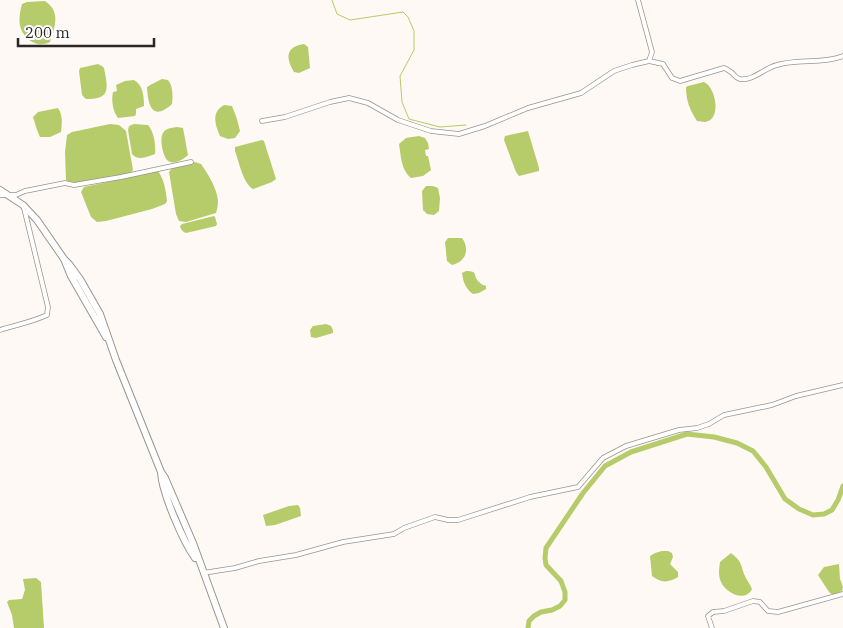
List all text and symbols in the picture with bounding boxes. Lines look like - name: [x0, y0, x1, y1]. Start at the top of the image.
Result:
- scale bar: [18, 15, 154, 47]
- text: 200 m: [25, 23, 70, 42]

